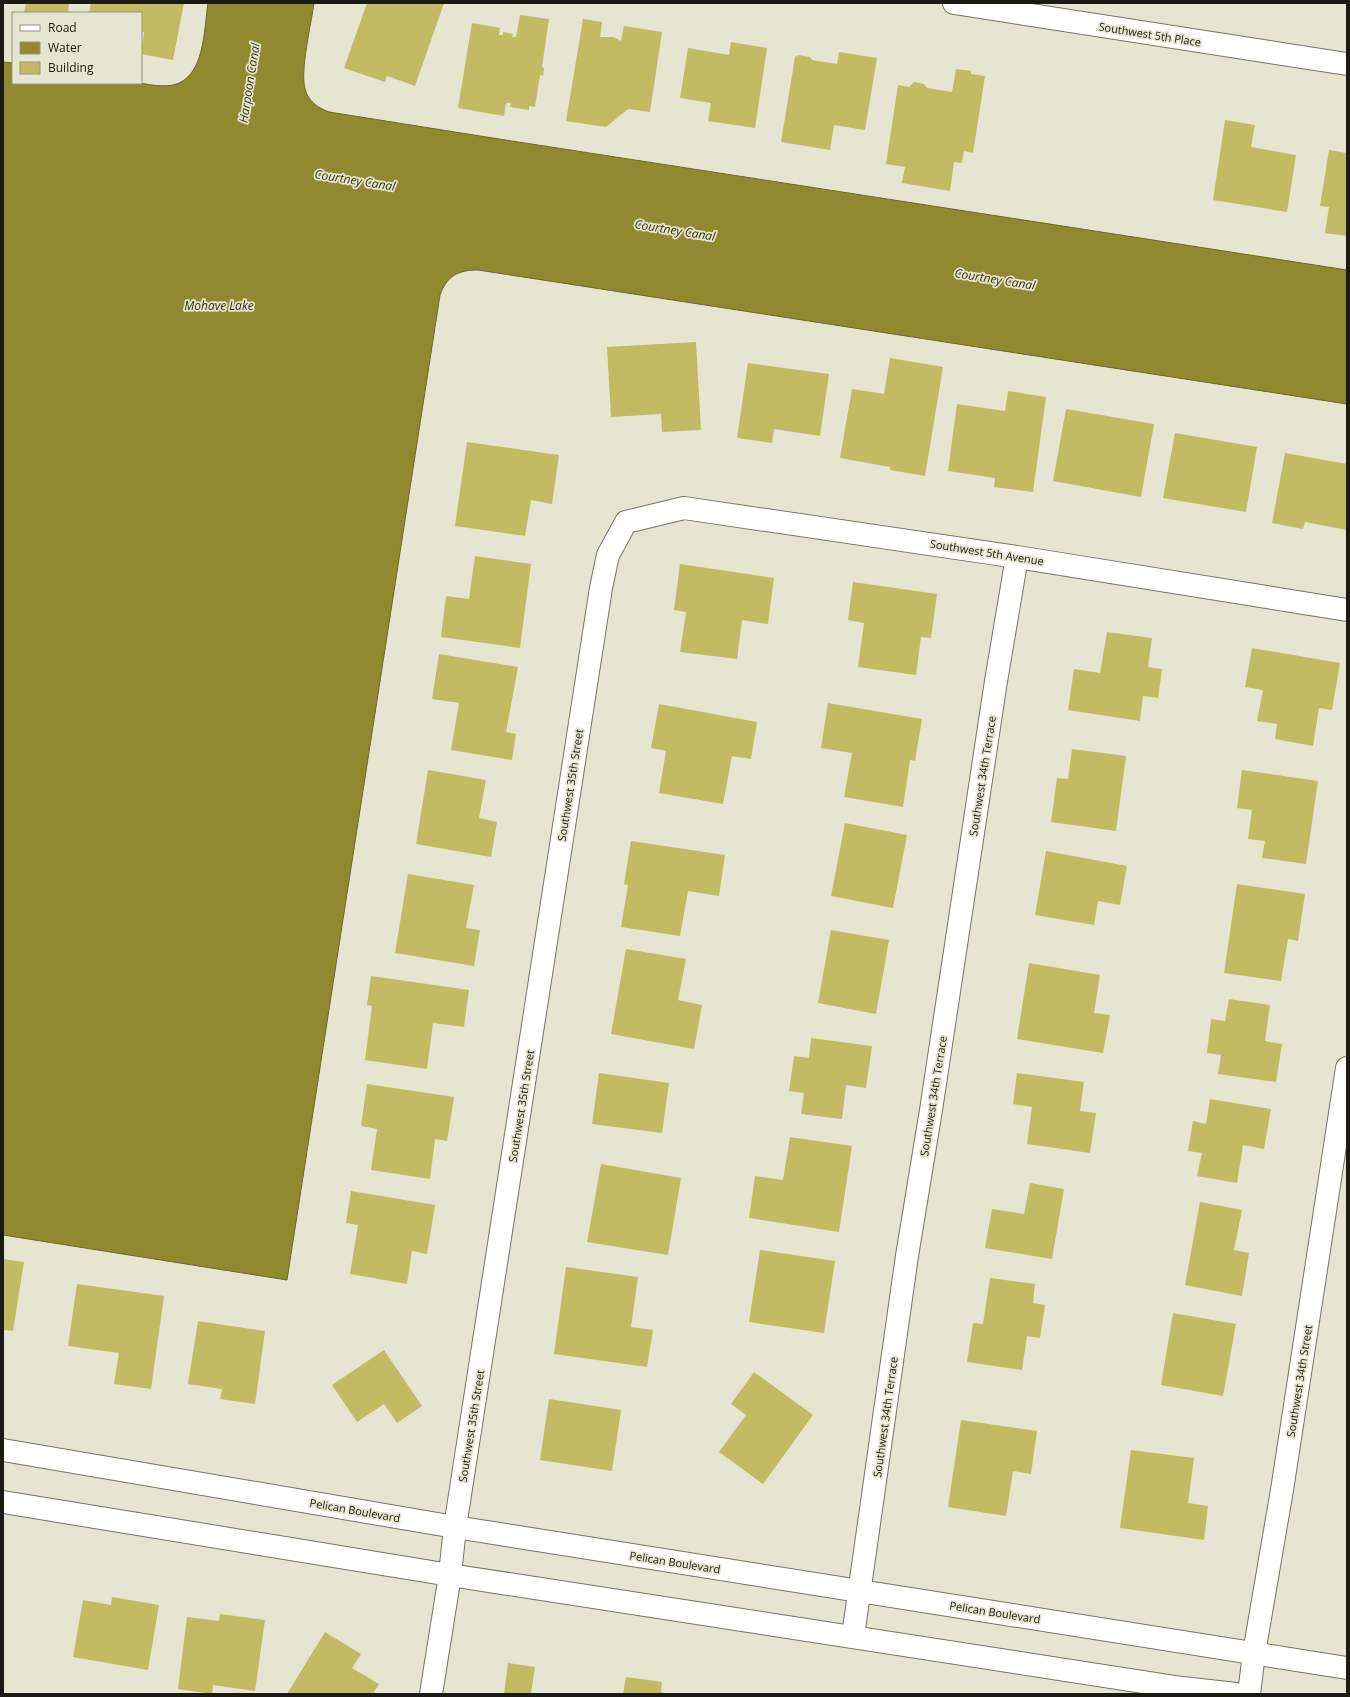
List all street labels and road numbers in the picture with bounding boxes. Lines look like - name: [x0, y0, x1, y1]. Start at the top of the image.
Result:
- street label: Southwest 5th Place: [1098, 18, 1202, 50]
- street label: Southwest 5th Avenue: [929, 536, 1045, 568]
- street label: Southwest 34th Terrace: [965, 715, 999, 837]
- street label: Southwest 35th Street: [554, 728, 586, 842]
- street label: Southwest 34th Terrace: [916, 1035, 950, 1157]
- street label: Southwest 35th Street: [505, 1049, 537, 1163]
- street label: Southwest 34th Street: [1283, 1324, 1315, 1438]
- street label: Southwest 34th Terrace: [869, 1356, 901, 1478]
- street label: Southwest 35th Street: [455, 1369, 487, 1483]
- street label: Pelican Boulevard: [309, 1495, 401, 1525]
- street label: Pelican Boulevard: [629, 1547, 721, 1577]
- street label: Pelican Boulevard: [949, 1597, 1041, 1627]

